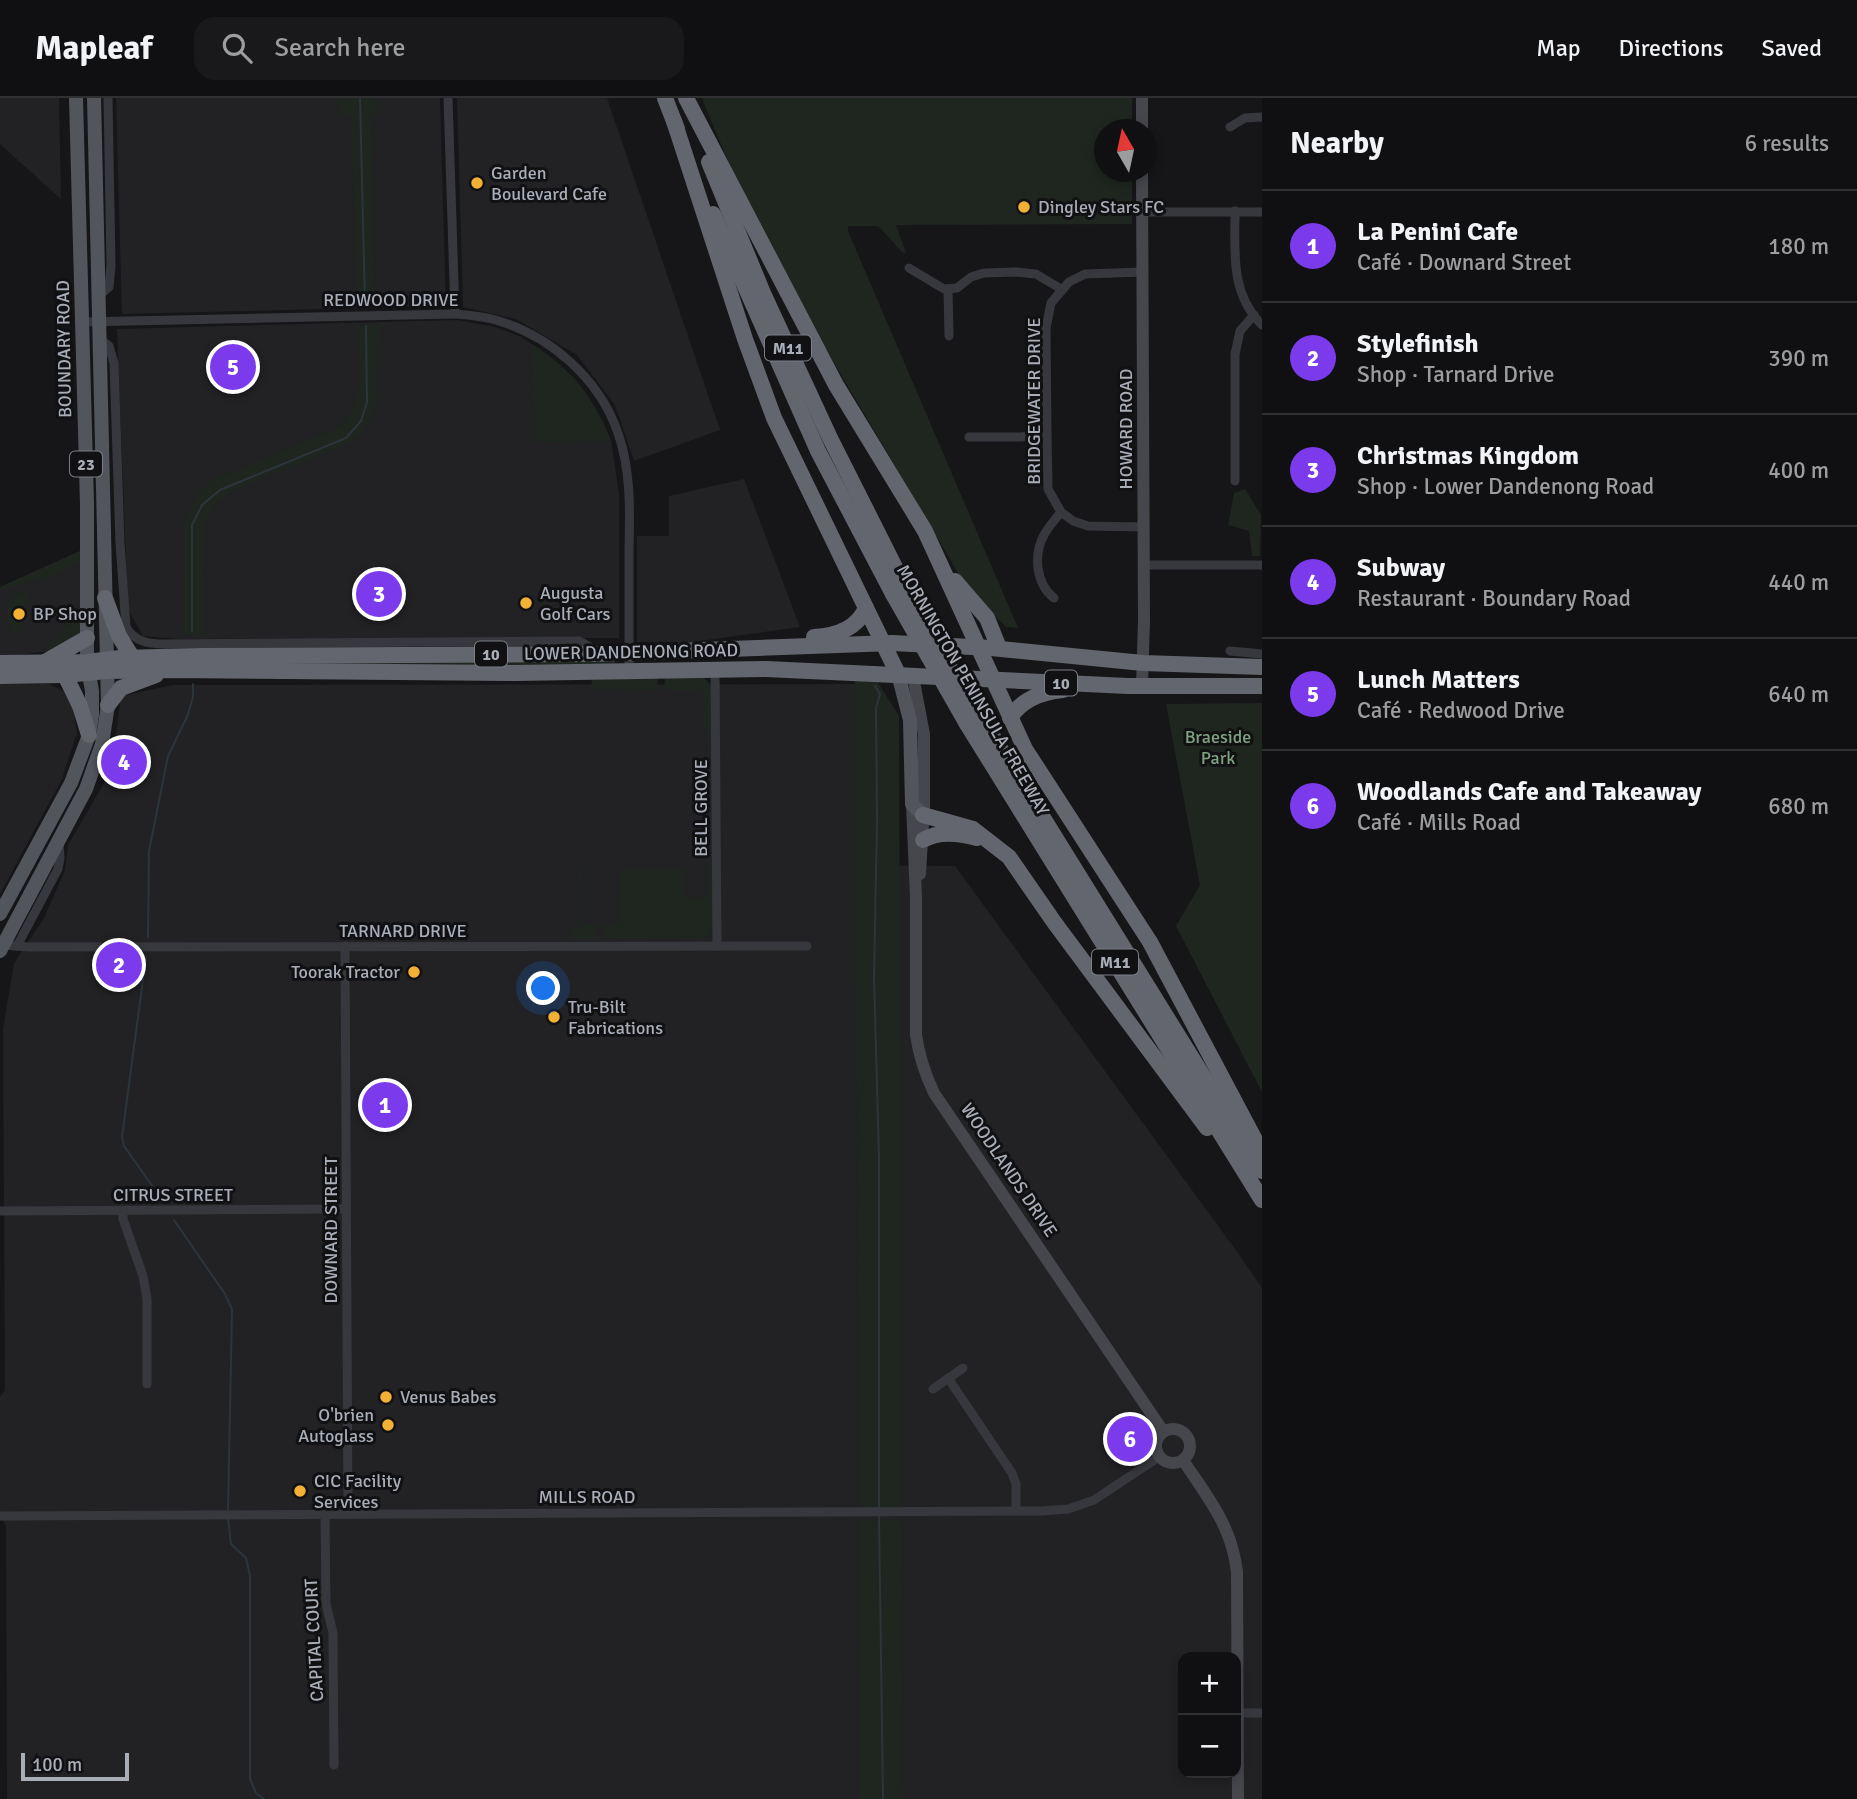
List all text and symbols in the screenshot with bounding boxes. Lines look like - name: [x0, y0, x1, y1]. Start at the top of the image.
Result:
- search box: [194, 17, 684, 80]
- text: Mapleaf: [35, 28, 152, 69]
- icon: search: [218, 29, 256, 67]
- text: Search here: [274, 32, 406, 64]
- text: Map: [1536, 33, 1581, 63]
- text: Directions: [1619, 33, 1724, 63]
- text: Saved: [1762, 33, 1822, 63]
- north arrow: [1094, 119, 1157, 182]
- text: Nearby: [1290, 125, 1384, 162]
- text: 6 results: [1745, 129, 1829, 158]
- place label: Garden Boulevard Cafe: [491, 162, 607, 205]
- marker: Garden Boulevard Cafe: [469, 175, 485, 191]
- place label: Dingley Stars FC: [1038, 196, 1164, 218]
- marker: Dingley Stars FC: [1016, 199, 1032, 215]
- text: La Penini Cafe: [1357, 216, 1518, 248]
- text: 1: [1307, 232, 1319, 261]
- text: 180 m: [1768, 232, 1829, 261]
- text: Café · Downard Street: [1357, 248, 1571, 277]
- street label: BOUNDARY ROAD: [52, 280, 76, 418]
- street label: REDWOOD DRIVE: [323, 289, 459, 311]
- street label: BRIDGEWATER DRIVE: [1023, 317, 1045, 485]
- text: Stylefinish: [1357, 328, 1479, 360]
- road number: M11: [765, 336, 811, 360]
- pin: 5: [210, 341, 256, 393]
- text: 2: [1307, 344, 1319, 373]
- text: 390 m: [1768, 344, 1829, 373]
- text: Shop · Tarnard Drive: [1357, 360, 1554, 389]
- street label: HOWARD ROAD: [1115, 369, 1137, 490]
- text: Christmas Kingdom: [1357, 440, 1579, 472]
- road number: 23: [70, 452, 102, 476]
- text: 3: [1307, 456, 1319, 485]
- text: 400 m: [1768, 456, 1829, 485]
- text: Shop · Lower Dandenong Road: [1357, 472, 1654, 501]
- text: Subway: [1357, 552, 1445, 584]
- street label: MORNINGTON PENINSULA FREEWAY: [892, 561, 1054, 819]
- pin: 3: [356, 568, 402, 620]
- text: 4: [1307, 568, 1319, 597]
- text: 440 m: [1768, 568, 1829, 597]
- place label: Augusta Golf Cars: [540, 582, 611, 625]
- text: Restaurant · Boundary Road: [1357, 584, 1631, 613]
- marker: Augusta Golf Cars: [518, 595, 534, 611]
- place label: BP Shop: [33, 603, 97, 625]
- marker: BP Shop: [11, 606, 27, 622]
- street label: LOWER DANDENONG ROAD: [524, 639, 738, 665]
- road number: 10: [475, 642, 507, 666]
- text: Lunch Matters: [1357, 664, 1520, 696]
- road number: 10: [1045, 670, 1077, 696]
- text: 5: [1307, 680, 1319, 709]
- text: 640 m: [1768, 680, 1829, 709]
- text: Café · Redwood Drive: [1357, 696, 1565, 725]
- park label: Braeside Park: [1185, 726, 1251, 769]
- pin: 4: [101, 736, 147, 788]
- street label: BELL GROVE: [690, 759, 712, 857]
- text: Woodlands Cafe and Takeaway: [1357, 776, 1701, 808]
- text: 6: [1307, 792, 1319, 821]
- text: 680 m: [1768, 792, 1829, 821]
- text: Café · Mills Road: [1357, 808, 1521, 837]
- street label: TARNARD DRIVE: [339, 920, 467, 942]
- pin: 2: [96, 939, 142, 991]
- road number: M11: [1092, 950, 1138, 974]
- place label: Toorak Tractor: [291, 961, 400, 983]
- marker: Toorak Tractor: [406, 964, 422, 980]
- your location: [526, 971, 560, 1005]
- place label: Tru-Bilt Fabrications: [568, 996, 663, 1039]
- marker: Tru-Bilt Fabrications: [546, 1009, 562, 1025]
- pin: 1: [362, 1079, 408, 1131]
- street label: WOODLANDS DRIVE: [956, 1099, 1062, 1241]
- street label: DOWNARD STREET: [320, 1156, 342, 1303]
- street label: CITRUS STREET: [113, 1184, 233, 1206]
- place label: Venus Babes: [400, 1386, 496, 1408]
- marker: Venus Babes: [378, 1389, 394, 1405]
- place label: O'brien Autoglass: [298, 1404, 374, 1447]
- pin: 6: [1107, 1413, 1153, 1465]
- marker: O'brien Autoglass: [380, 1417, 396, 1433]
- place label: CIC Facility Services: [314, 1470, 402, 1513]
- marker: CIC Facility Services: [292, 1483, 308, 1499]
- street label: MILLS ROAD: [538, 1486, 636, 1508]
- street label: CAPITAL COURT: [300, 1578, 328, 1702]
- map controls: [1178, 1652, 1241, 1778]
- button: +: [1178, 1652, 1241, 1715]
- button: −: [1178, 1715, 1241, 1778]
- scale bar: [21, 1750, 130, 1782]
- text: 100 m: [32, 1753, 82, 1777]

